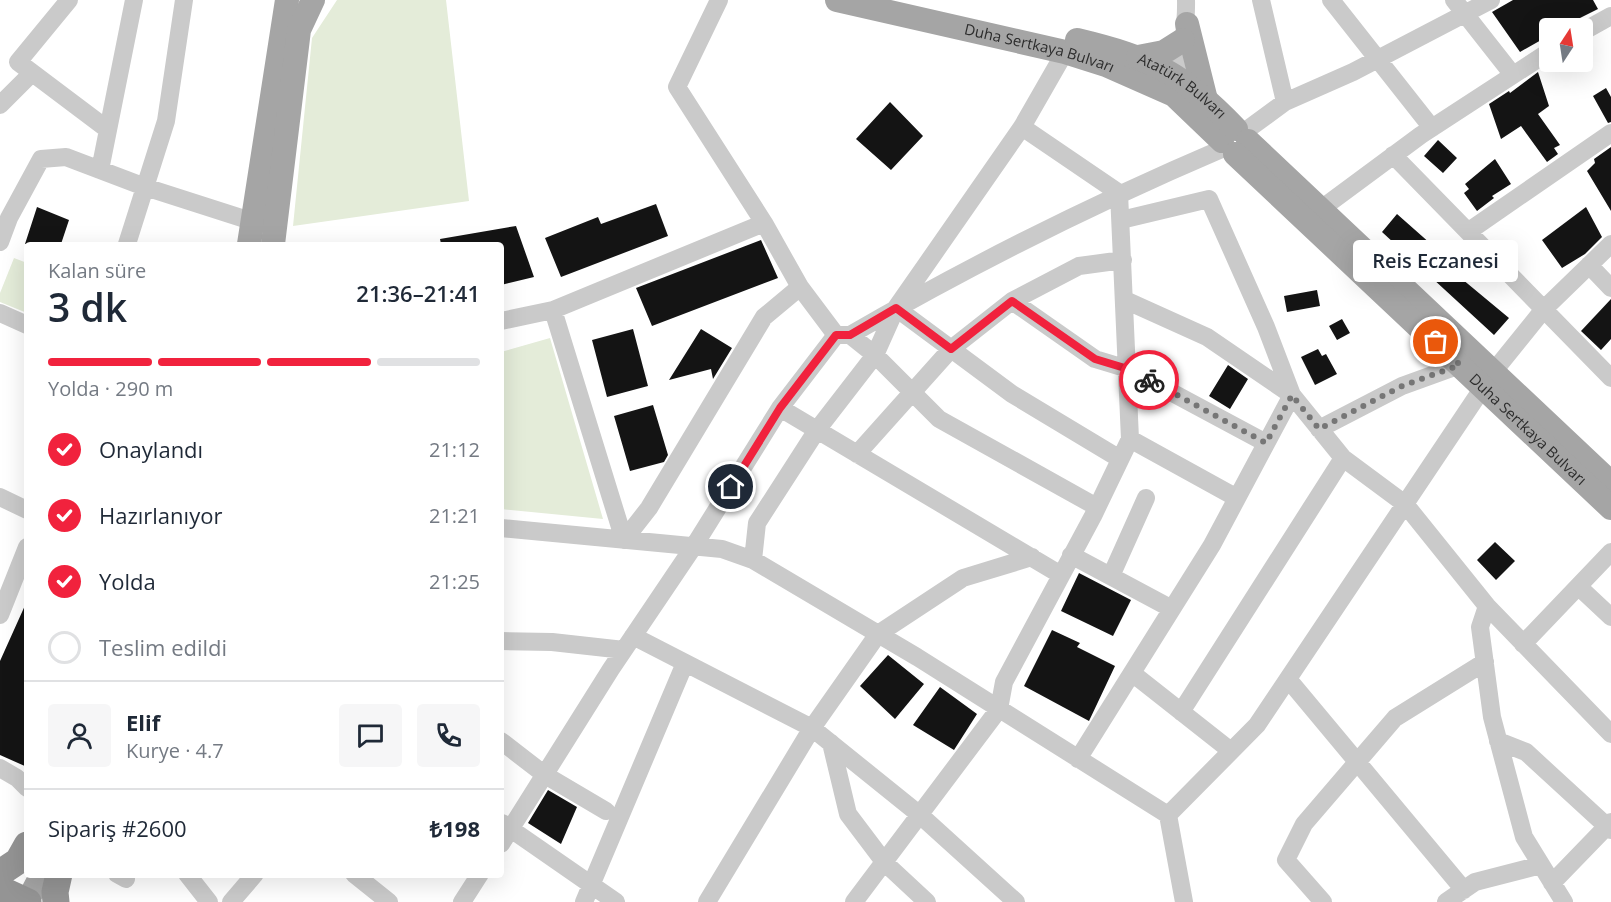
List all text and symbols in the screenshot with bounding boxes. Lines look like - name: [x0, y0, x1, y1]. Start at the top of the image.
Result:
- street label: Duha Sertkaya Bulvarı: [963, 18, 1118, 77]
- north arrow: [1539, 18, 1593, 72]
- map controls: [1539, 18, 1593, 72]
- street label: Atatürk Bulvarı: [1135, 48, 1231, 123]
- callout: Reis Eczanesi: [1354, 240, 1518, 282]
- text: Reis Eczanesi: [1372, 247, 1499, 274]
- text: Kalan süre: [48, 257, 146, 284]
- text: 21:36–21:41: [356, 278, 480, 308]
- text: 3 dk: [48, 280, 127, 333]
- pin: [1410, 316, 1461, 367]
- icon: bag: [1419, 325, 1452, 358]
- courier: [1119, 350, 1179, 410]
- icon: bike: [1133, 364, 1166, 397]
- street label: Duha Sertkaya Bulvarı: [1465, 369, 1591, 489]
- text: Yolda · 290 m: [48, 375, 173, 402]
- icon: check: [48, 433, 81, 466]
- text: Onaylandı: [99, 434, 203, 464]
- text: 21:12: [429, 436, 480, 463]
- pin: [705, 461, 756, 512]
- icon: home: [714, 470, 747, 503]
- icon: check: [48, 499, 81, 532]
- text: Hazırlanıyor: [99, 500, 222, 530]
- text: 21:21: [429, 502, 480, 529]
- icon: check: [48, 565, 81, 598]
- text: Yolda: [99, 566, 156, 596]
- text: 21:25: [429, 568, 480, 595]
- text: Teslim edildi: [99, 632, 227, 662]
- button: person: [48, 704, 111, 767]
- button: chat: [339, 704, 402, 767]
- button: phone: [417, 704, 480, 767]
- text: Elif: [126, 707, 160, 737]
- text: Kurye · 4.7: [126, 737, 224, 764]
- text: Sipariş #2600: [48, 813, 187, 843]
- text: ₺198: [430, 813, 480, 843]

